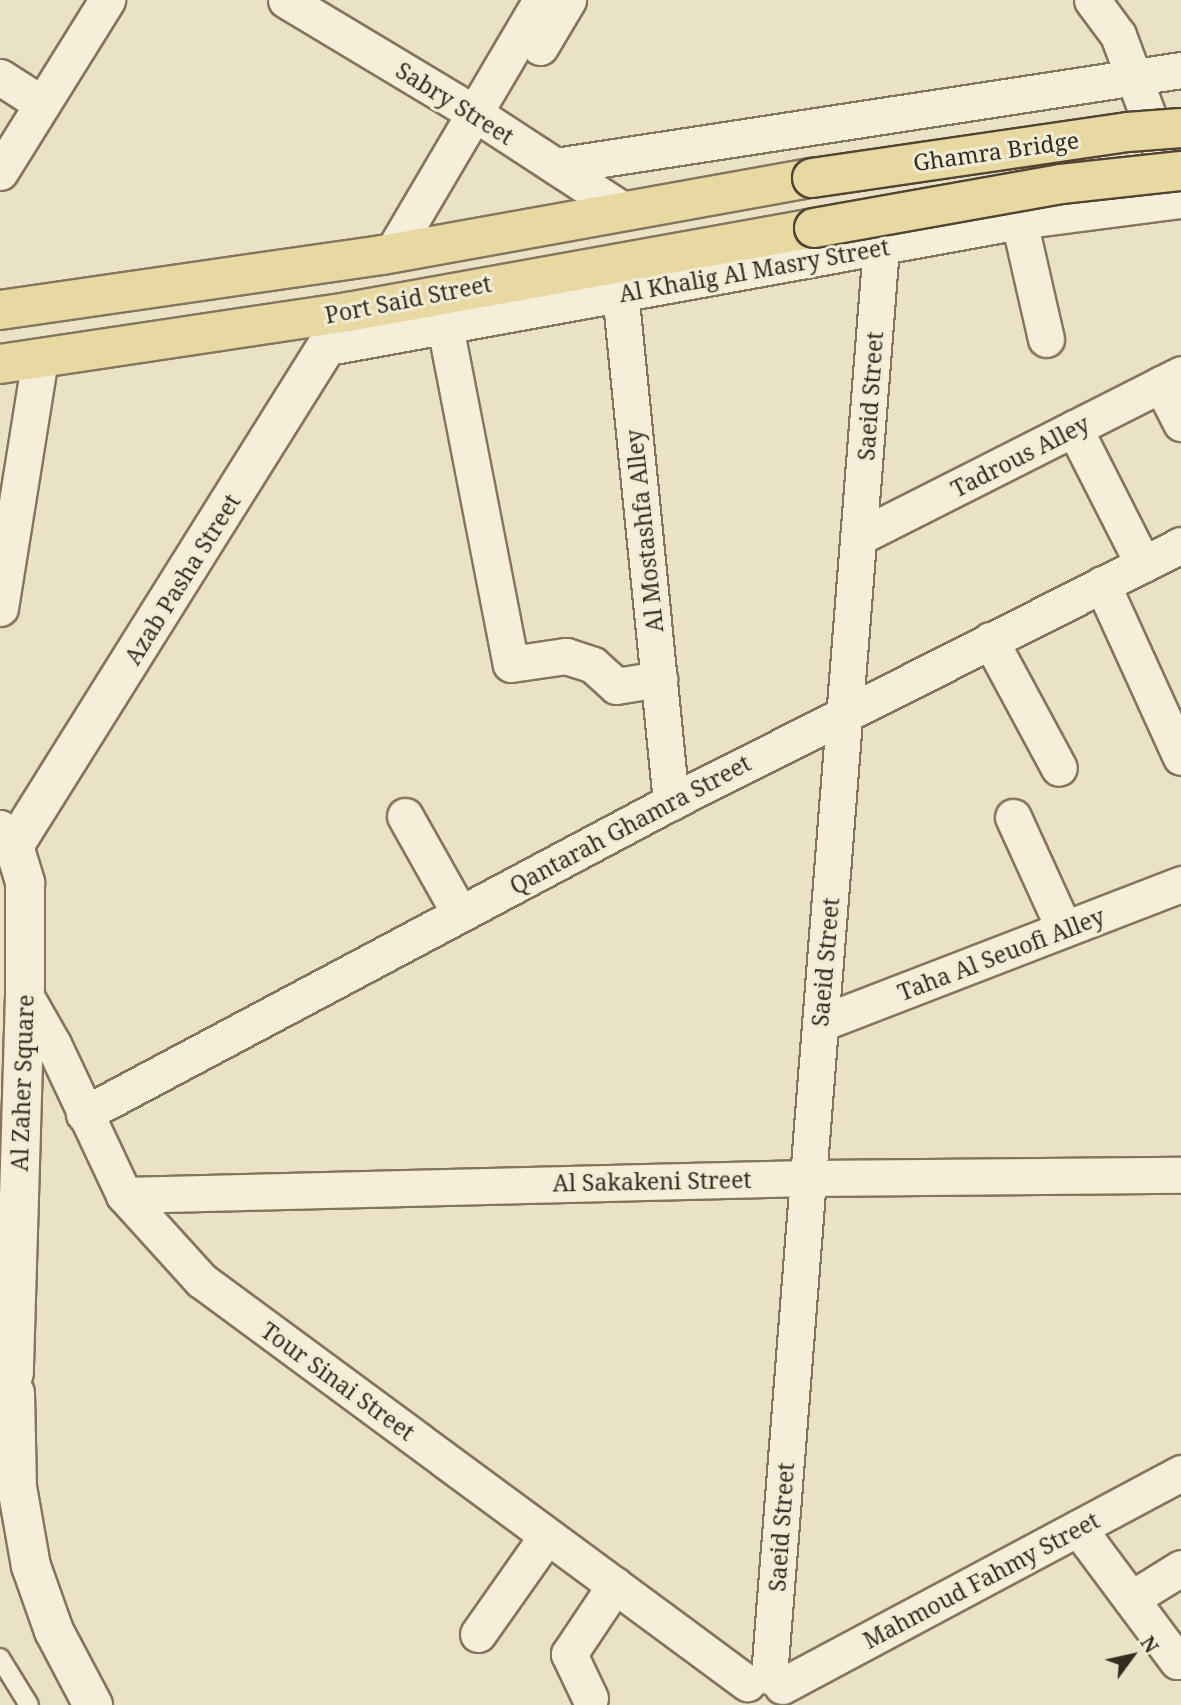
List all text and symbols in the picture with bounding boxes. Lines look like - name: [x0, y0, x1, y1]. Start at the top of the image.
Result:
- street label: Sabry Street: [391, 56, 519, 150]
- street label: Ghamra Bridge: [911, 126, 1081, 176]
- street label: Al Khalig Al Masry Street: [617, 233, 891, 307]
- street label: Port Said Street: [322, 269, 494, 329]
- street label: Saeid Street: [852, 331, 888, 461]
- street label: Tadrous Alley: [946, 409, 1094, 503]
- street label: Al Mostashfa Alley: [620, 428, 668, 634]
- street label: Azab Pasha Street: [118, 489, 246, 669]
- street label: Qantarah Ghamra Street: [505, 749, 755, 899]
- street label: Saeid Street: [806, 896, 844, 1028]
- street label: Taha Al Seuofi Alley: [894, 902, 1108, 1006]
- street label: Al Zaher Square: [5, 994, 39, 1172]
- street label: Al Sakakeni Street: [552, 1165, 752, 1197]
- street label: Tour Sinai Street: [256, 1316, 420, 1446]
- street label: Saeid Street: [763, 1462, 799, 1592]
- street label: Mahmoud Fahmy Street: [858, 1506, 1104, 1654]
- north arrow: [1097, 1621, 1167, 1691]
- text: N: [1135, 1631, 1165, 1658]

